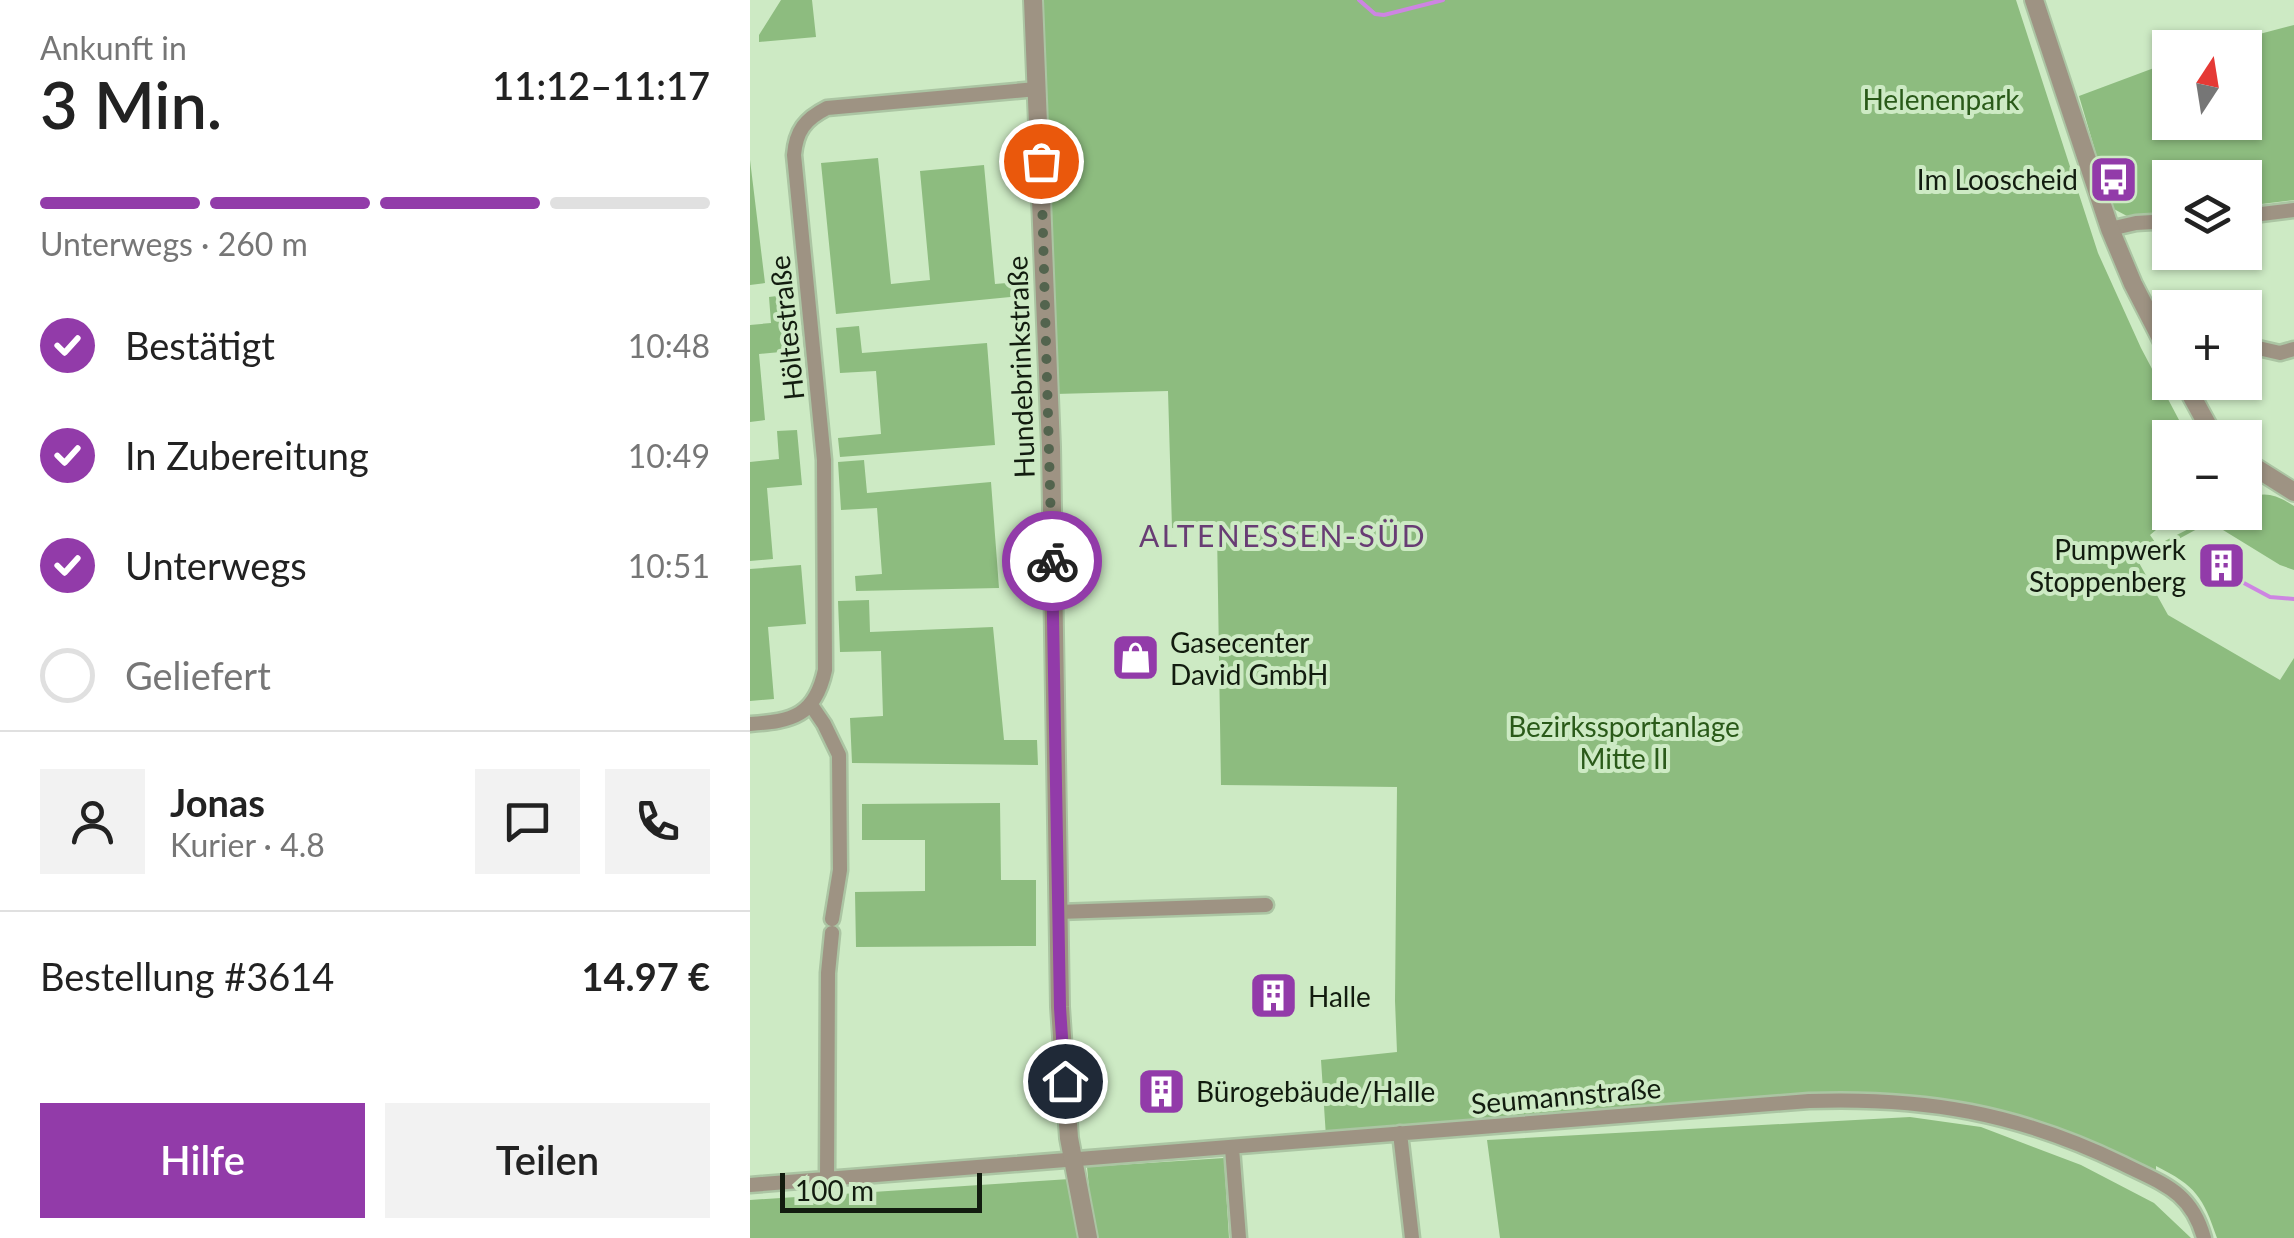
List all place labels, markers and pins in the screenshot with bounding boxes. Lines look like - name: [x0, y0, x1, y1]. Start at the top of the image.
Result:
- pin: [999, 119, 1084, 204]
- bus stop icon: Im Looscheid: [2087, 153, 2139, 205]
- place label: Im Looscheid: [1917, 162, 2078, 196]
- place label: Pumpwerk Stoppenberg: [2029, 532, 2187, 598]
- building icon: Pumpwerk Stoppenberg: [2195, 539, 2247, 591]
- place label: Gasecenter David GmbH: [1170, 625, 1328, 691]
- shop icon: Gasecenter David GmbH: [1109, 632, 1161, 684]
- building icon: Halle: [1247, 970, 1299, 1022]
- place label: Halle: [1308, 979, 1371, 1013]
- pin: [1023, 1039, 1108, 1124]
- building icon: Bürogebäude/Halle: [1135, 1065, 1187, 1117]
- place label: Bürogebäude/Halle: [1196, 1074, 1435, 1108]

